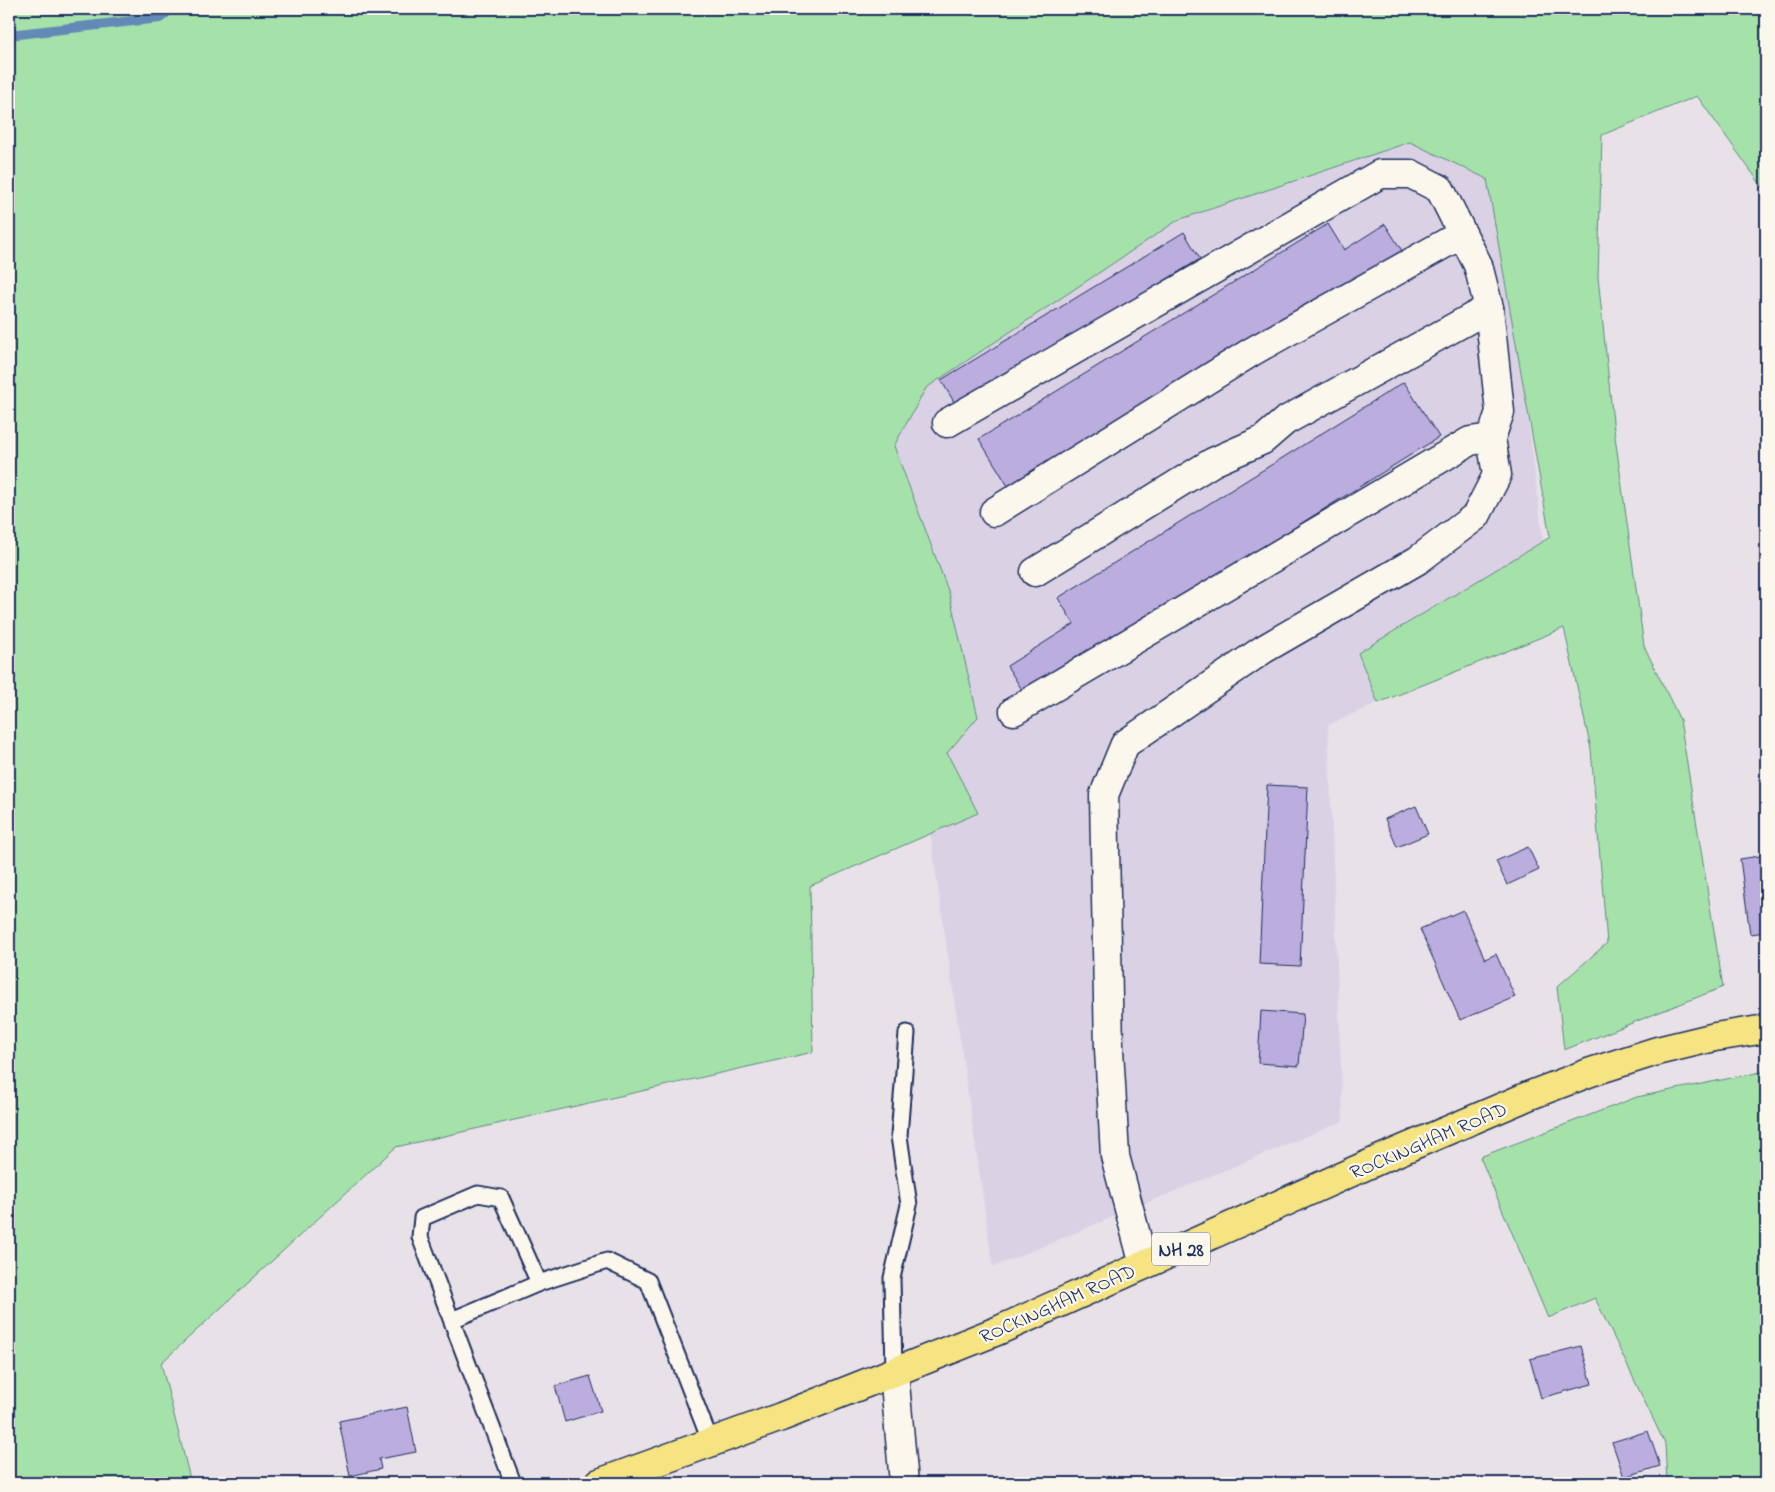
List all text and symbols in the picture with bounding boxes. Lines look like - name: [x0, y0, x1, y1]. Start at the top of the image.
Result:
- street label: ROCKINGHAM ROAD: [1346, 1096, 1512, 1189]
- road number: NH 28: [1152, 1232, 1210, 1266]
- street label: ROCKINGHAM ROAD: [975, 1258, 1141, 1353]

